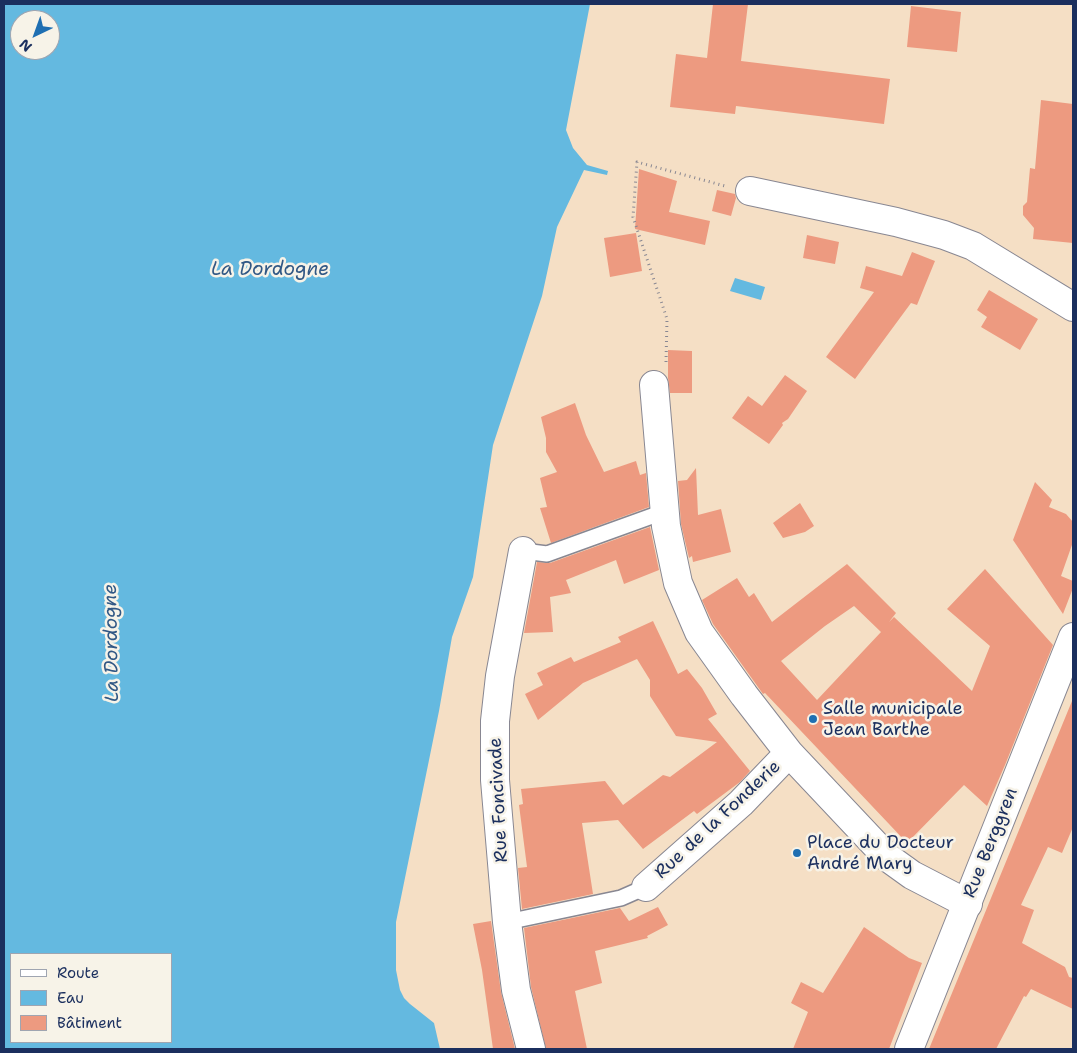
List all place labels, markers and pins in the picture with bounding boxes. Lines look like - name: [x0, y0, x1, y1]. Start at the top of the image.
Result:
- place label: Salle municipale Jean Barthe: [823, 698, 963, 741]
- marker: Salle municipale Jean Barthe: [807, 713, 819, 725]
- place label: Place du Docteur André Mary: [807, 832, 954, 874]
- marker: Place du Docteur André Mary: [791, 847, 803, 859]

